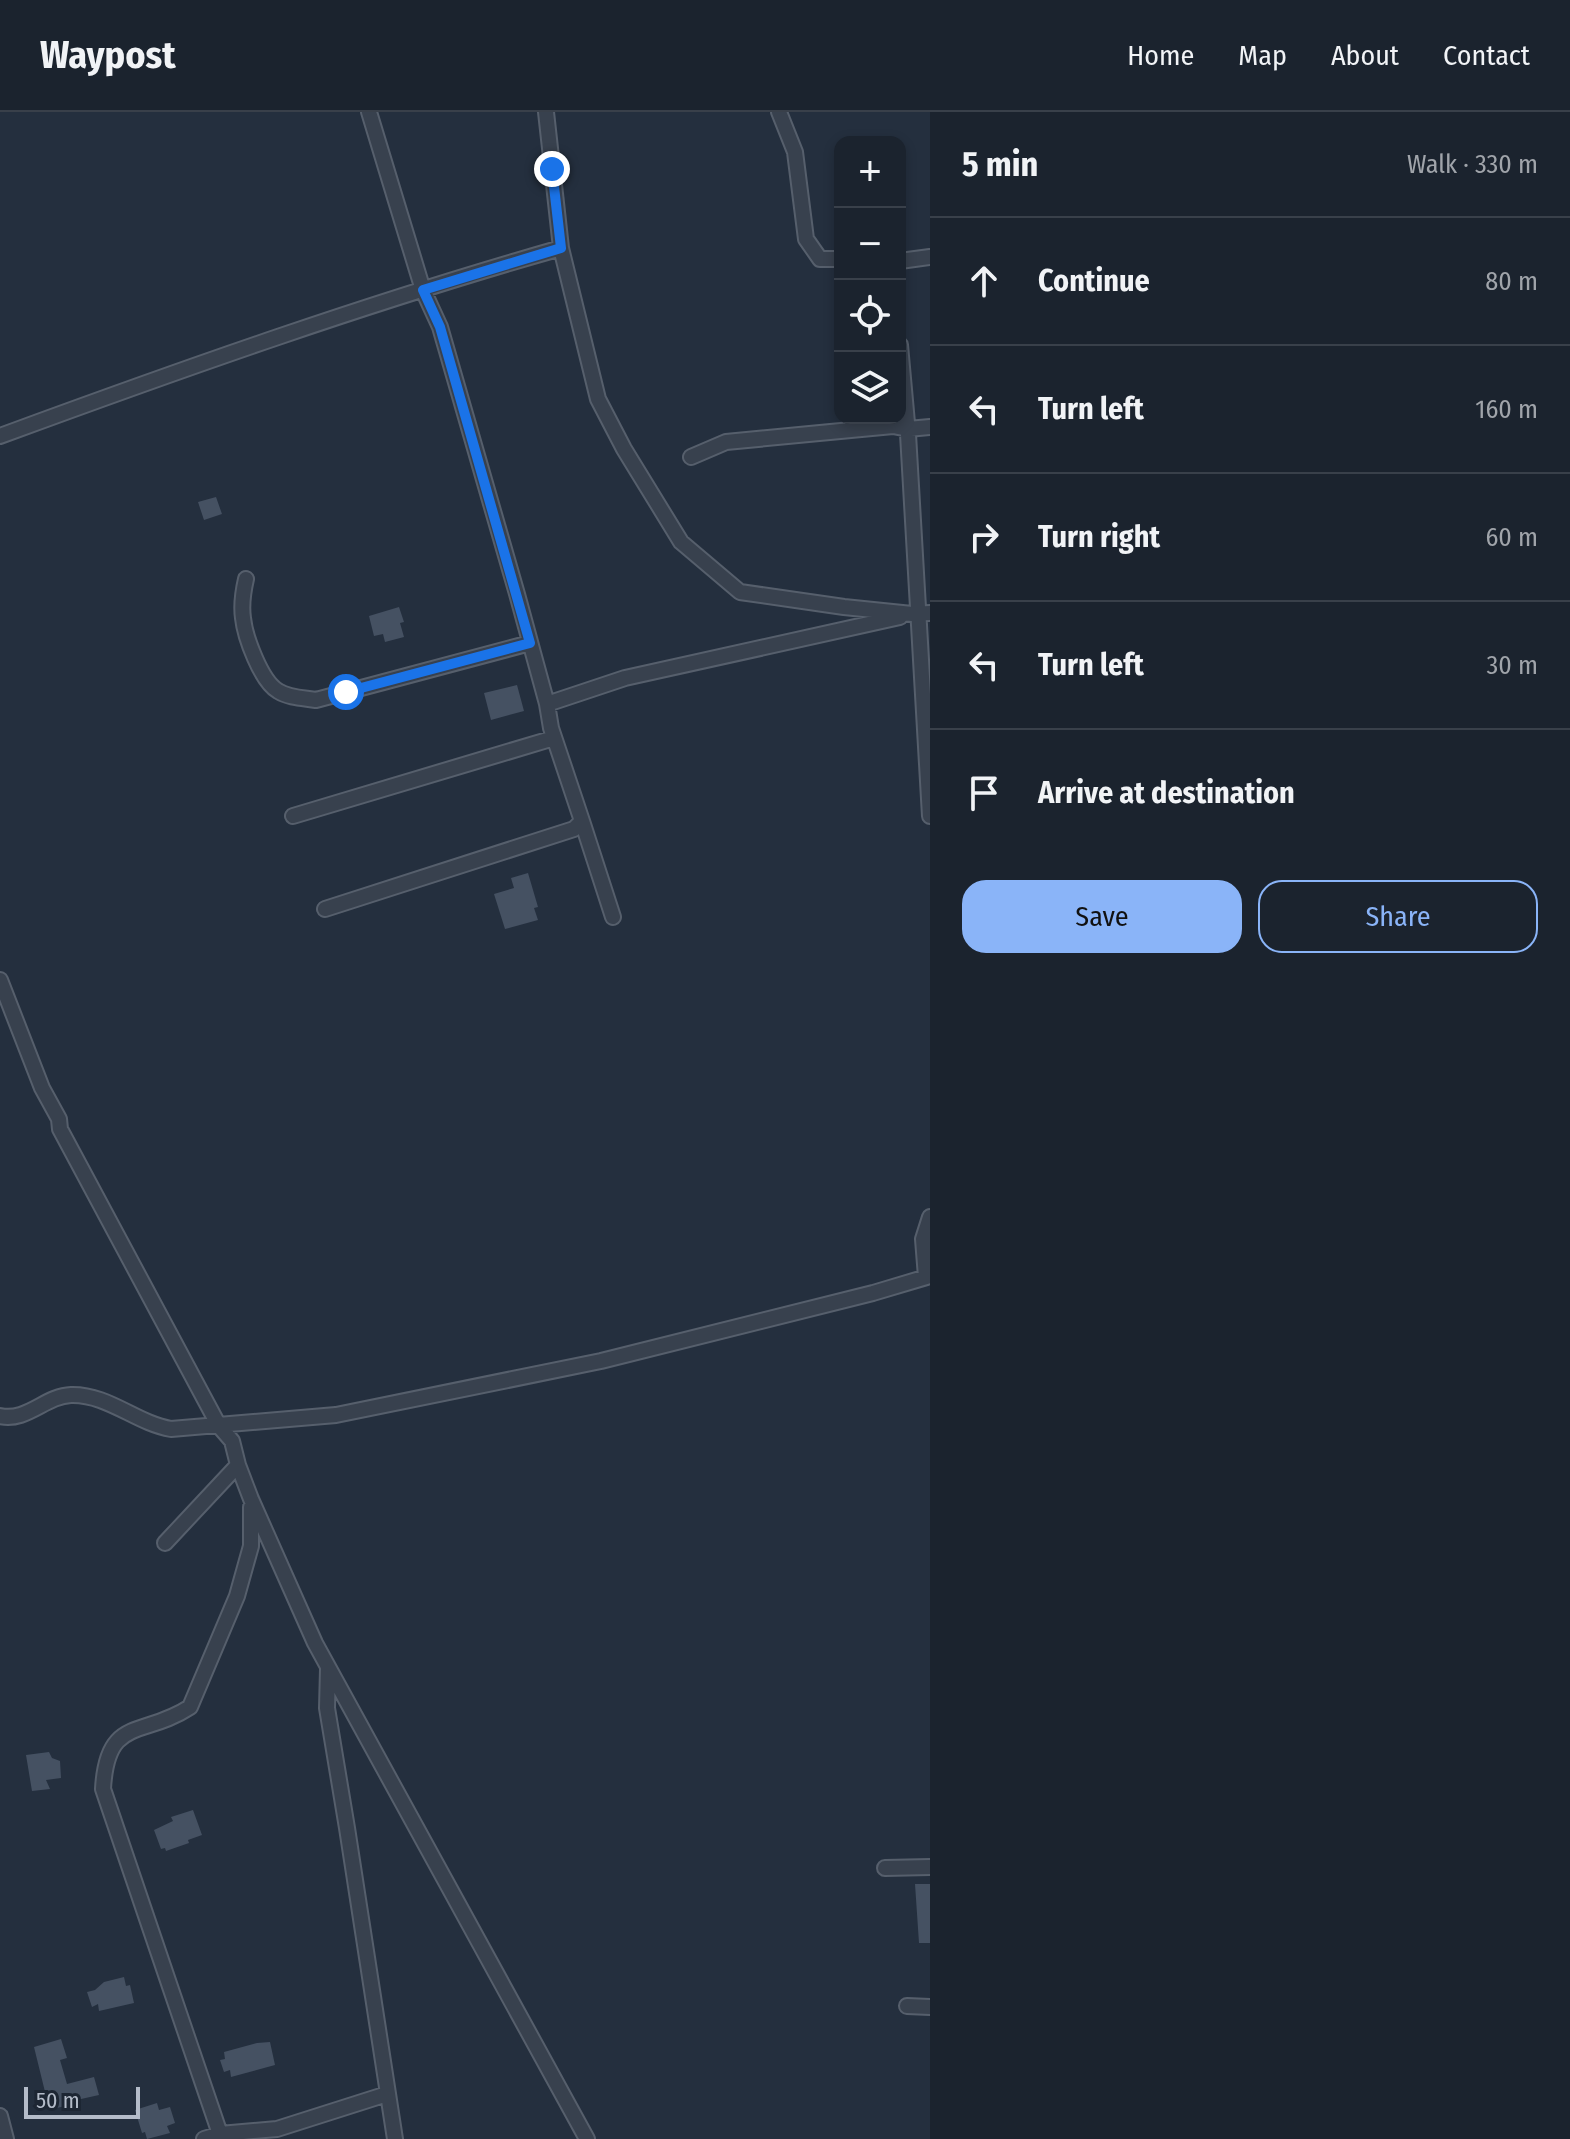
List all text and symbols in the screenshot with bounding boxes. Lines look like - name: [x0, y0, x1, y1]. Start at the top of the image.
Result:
- text: Waypost: [40, 32, 176, 78]
- text: Home: [1127, 39, 1194, 72]
- text: Map: [1238, 39, 1287, 72]
- text: About: [1331, 39, 1399, 72]
- text: Contact: [1443, 39, 1530, 72]
- map controls: [834, 136, 906, 424]
- button: +: [834, 136, 906, 208]
- text: 5 min: [962, 144, 1038, 185]
- text: Walk · 330 m: [1407, 149, 1538, 180]
- route end: [534, 151, 570, 187]
- button: −: [834, 208, 906, 280]
- icon: ahead: [962, 259, 1006, 303]
- text: Continue: [1038, 263, 1150, 299]
- text: 80 m: [1485, 266, 1538, 297]
- button: locate: [834, 280, 906, 352]
- button: layers: [834, 352, 906, 424]
- icon: left: [962, 387, 1006, 431]
- text: Turn left: [1038, 391, 1144, 427]
- text: 160 m: [1475, 394, 1538, 425]
- icon: right: [962, 515, 1006, 559]
- text: Turn right: [1038, 519, 1160, 555]
- text: 60 m: [1485, 522, 1538, 553]
- icon: left: [962, 643, 1006, 687]
- text: Turn left: [1038, 647, 1144, 683]
- text: 30 m: [1487, 650, 1538, 681]
- route start: [328, 674, 364, 710]
- icon: arrive: [962, 771, 1006, 815]
- text: Arrive at destination: [1038, 775, 1295, 811]
- button: Save: [962, 880, 1242, 953]
- button: Share: [1258, 880, 1538, 953]
- scale bar: [24, 2083, 140, 2119]
- text: 50 m: [36, 2087, 80, 2114]

